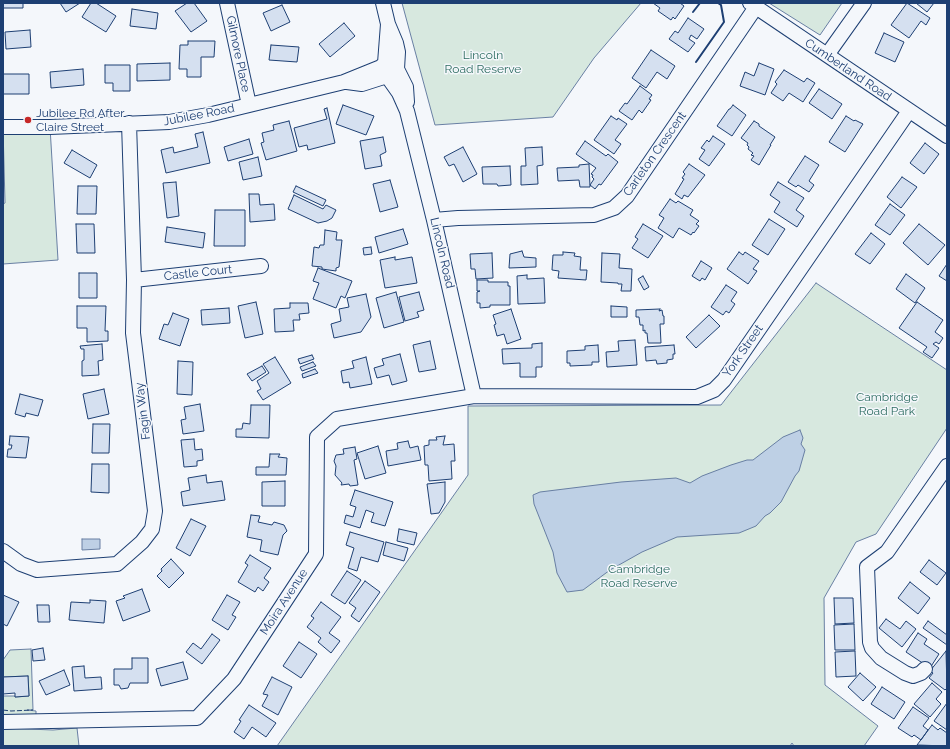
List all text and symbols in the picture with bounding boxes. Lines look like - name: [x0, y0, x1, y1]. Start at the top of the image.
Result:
- street label: Gilmore Place: [223, 15, 253, 93]
- street label: Cumberland Road: [802, 36, 894, 104]
- park label: Lincoln Road Reserve: [445, 48, 521, 76]
- street label: Jubilee Road: [162, 101, 236, 129]
- place label: Jubilee Rd After Claire Street: [36, 106, 125, 134]
- street label: Carleton Crescent: [620, 109, 690, 199]
- marker: Jubilee Rd After Claire Street: [23, 115, 33, 125]
- street label: Lincoln Road: [427, 216, 457, 290]
- street label: Castle Court: [163, 262, 233, 284]
- street label: York Street: [720, 322, 766, 380]
- street label: Fagin Way: [132, 381, 154, 441]
- park label: Cambridge Road Park: [856, 390, 918, 418]
- park label: Cambridge Road Reserve: [601, 562, 677, 590]
- street label: Moira Avenue: [257, 566, 311, 638]

